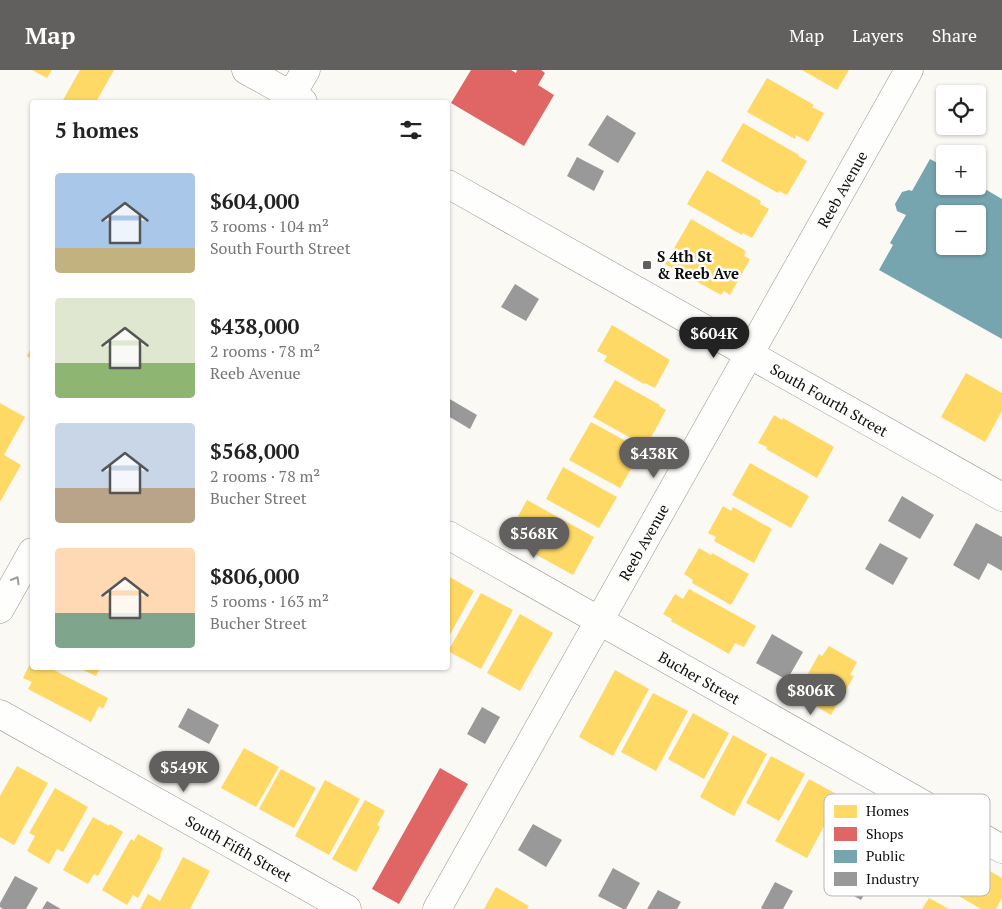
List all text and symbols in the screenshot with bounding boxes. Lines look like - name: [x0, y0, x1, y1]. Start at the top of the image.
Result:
- text: Map: [25, 19, 75, 51]
- text: Map: [789, 23, 824, 47]
- text: Layers: [852, 23, 904, 47]
- text: Share: [932, 23, 977, 47]
- map controls: [936, 85, 986, 255]
- button: locate: [936, 85, 986, 135]
- text: 5 homes: [55, 116, 139, 144]
- icon: filters: [397, 116, 425, 144]
- button: +: [936, 145, 986, 195]
- street label: Reeb Avenue: [812, 147, 872, 231]
- text: $604,000: [210, 187, 299, 215]
- icon: home: [95, 193, 155, 253]
- button: −: [936, 205, 986, 255]
- text: 3 rooms · 104 m²: [210, 215, 329, 237]
- text: South Fourth Street: [210, 237, 351, 259]
- place label: S 4th St & Reeb Ave: [657, 246, 739, 283]
- marker: S 4th St & Reeb Ave: [641, 259, 653, 271]
- text: $438,000: [210, 312, 299, 340]
- pin: $604K: [679, 316, 749, 359]
- icon: home: [95, 318, 155, 378]
- text: $604K: [690, 322, 738, 344]
- text: 2 rooms · 78 m²: [210, 340, 320, 362]
- street label: South Fourth Street: [767, 358, 892, 441]
- text: Reeb Avenue: [210, 362, 301, 384]
- pin: $438K: [619, 436, 689, 479]
- text: $568,000: [210, 437, 299, 465]
- text: $438K: [630, 442, 678, 464]
- icon: home: [95, 443, 155, 503]
- text: 2 rooms · 78 m²: [210, 465, 320, 487]
- text: Bucher Street: [210, 487, 307, 509]
- street label: Reeb Avenue: [614, 500, 673, 584]
- pin: $568K: [499, 516, 569, 559]
- text: $568K: [510, 522, 558, 544]
- text: $806,000: [210, 562, 299, 590]
- icon: home: [95, 568, 155, 628]
- one-way arrow: [10, 577, 20, 586]
- text: 5 rooms · 163 m²: [210, 590, 329, 612]
- text: Bucher Street: [210, 612, 307, 634]
- street label: Bucher Street: [655, 646, 744, 709]
- pin: $806K: [776, 674, 846, 716]
- text: $806K: [787, 679, 835, 701]
- pin: $549K: [149, 750, 219, 793]
- text: $549K: [160, 756, 208, 778]
- legend: [824, 794, 990, 896]
- text: Homes: [866, 801, 909, 820]
- street label: South Fifth Street: [182, 810, 296, 886]
- text: Shops: [866, 824, 903, 843]
- text: Public: [866, 846, 905, 865]
- text: Industry: [866, 869, 920, 888]

